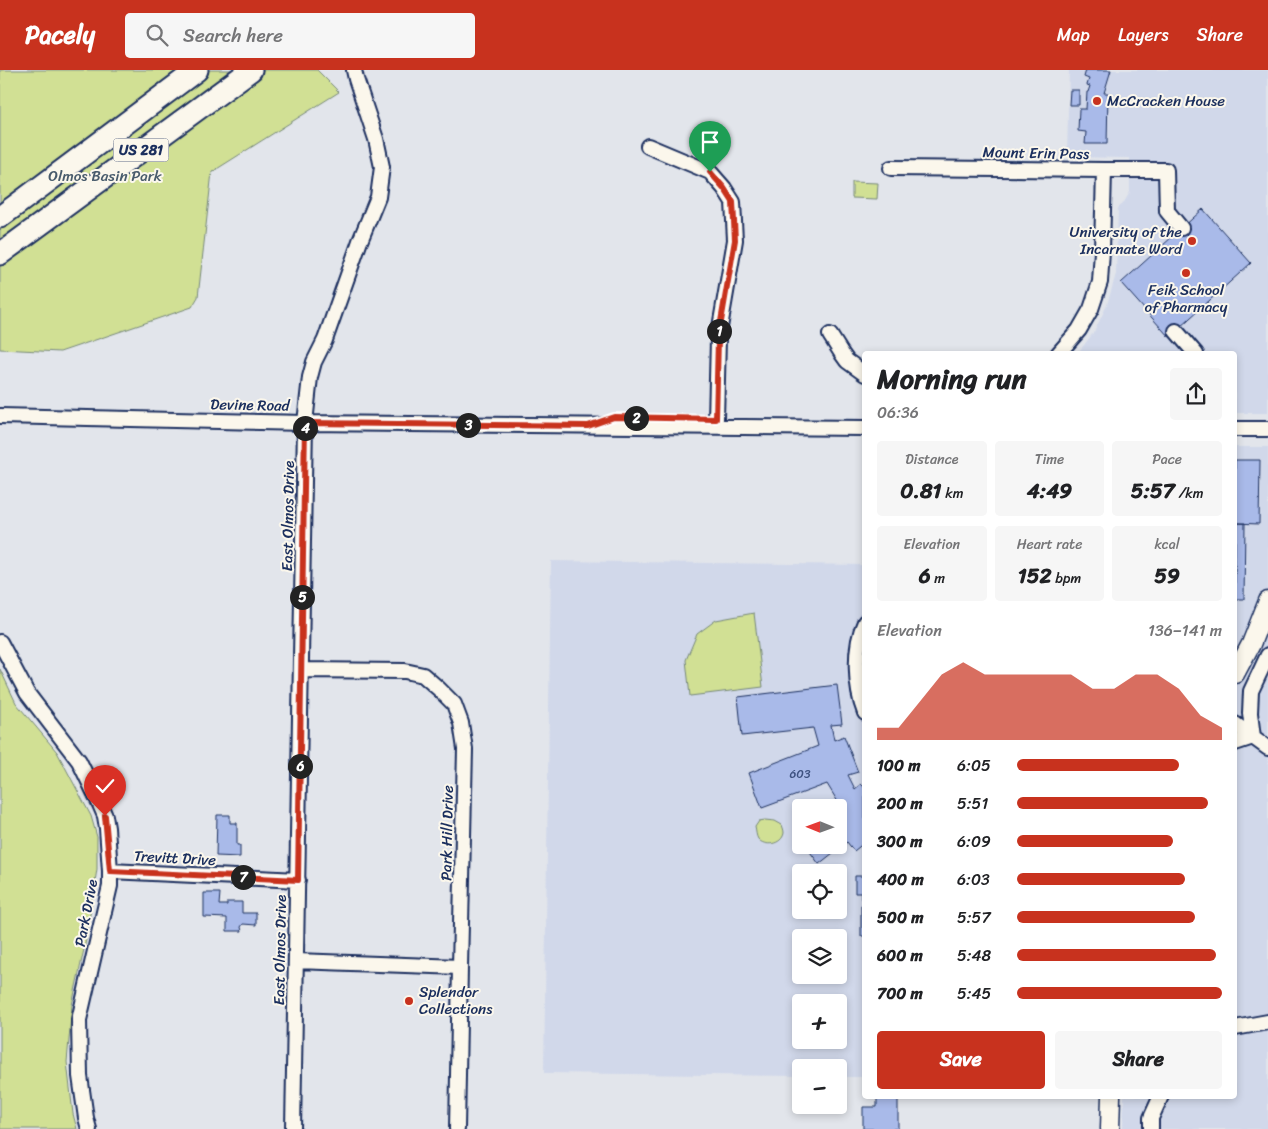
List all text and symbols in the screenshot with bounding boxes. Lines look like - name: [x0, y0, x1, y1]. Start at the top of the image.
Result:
- search box: [125, 13, 475, 58]
- text: Pacely: [25, 14, 95, 56]
- text: Search here: [183, 19, 283, 52]
- text: Map: [1057, 19, 1090, 51]
- text: Layers: [1118, 19, 1169, 51]
- text: Share: [1197, 19, 1243, 51]
- icon: search: [143, 21, 171, 49]
- place label: McCracken House: [1107, 88, 1225, 114]
- marker: McCracken House: [1091, 95, 1103, 107]
- pin: [689, 121, 731, 172]
- icon: arrive: [696, 128, 724, 156]
- road number: US 281: [114, 138, 168, 162]
- street label: Mount Erin Pass: [982, 139, 1090, 167]
- park label: Olmos Basin Park: [48, 163, 163, 189]
- place label: University of the Incarnate Word: [1070, 219, 1183, 262]
- marker: University of the Incarnate Word: [1186, 235, 1198, 247]
- marker: Feik School of Pharmacy: [1180, 267, 1192, 279]
- place label: Feik School of Pharmacy: [1144, 277, 1228, 320]
- pin: 1: [706, 318, 732, 344]
- text: 1: [716, 319, 723, 344]
- text: Morning run: [877, 354, 1027, 403]
- button: share: [1170, 368, 1222, 420]
- street label: Devine Road: [210, 391, 291, 419]
- text: 06:36: [877, 398, 919, 427]
- pin: 2: [624, 406, 648, 430]
- text: 2: [632, 406, 641, 431]
- pin: 3: [456, 412, 480, 438]
- text: 3: [465, 413, 472, 438]
- pin: 4: [292, 416, 318, 440]
- text: 4: [301, 416, 310, 441]
- text: Distance: [905, 447, 958, 472]
- text: Time: [1035, 447, 1064, 472]
- text: Pace: [1152, 447, 1182, 472]
- street label: East Olmos Drive: [274, 460, 302, 572]
- text: 0.81: [900, 472, 942, 510]
- text: 4:49: [1027, 472, 1072, 510]
- text: 5:57: [1131, 472, 1175, 510]
- text: km: [942, 481, 963, 506]
- text: /km: [1175, 481, 1204, 506]
- text: Elevation: [903, 532, 960, 557]
- text: Heart rate: [1017, 532, 1082, 557]
- text: kcal: [1154, 532, 1180, 557]
- text: 6: [919, 557, 931, 595]
- text: 152: [1018, 557, 1052, 595]
- text: 59: [1154, 557, 1180, 595]
- text: m: [931, 566, 945, 591]
- text: bpm: [1052, 566, 1081, 591]
- pin: 5: [290, 584, 314, 610]
- text: 5: [298, 585, 307, 610]
- text: Elevation: [877, 616, 942, 645]
- text: 136–141 m: [1148, 616, 1222, 645]
- text: 100 m: [877, 751, 921, 780]
- text: 6:05: [957, 751, 991, 780]
- pin: 6: [288, 754, 312, 778]
- text: 6: [297, 754, 304, 779]
- house number: 603: [790, 763, 811, 785]
- pin: [84, 765, 126, 816]
- icon: check: [91, 772, 119, 800]
- street label: Park Hill Drive: [433, 785, 461, 881]
- text: 200 m: [877, 789, 923, 818]
- text: 5:51: [957, 789, 988, 818]
- north arrow: [792, 799, 848, 854]
- map controls: [792, 799, 847, 1114]
- text: 300 m: [877, 827, 922, 856]
- text: 6:09: [957, 827, 991, 856]
- street label: Trevitt Drive: [133, 843, 217, 873]
- pin: 7: [230, 864, 256, 890]
- button: locate: [792, 864, 847, 919]
- text: 7: [240, 865, 248, 890]
- text: 400 m: [877, 865, 924, 894]
- text: 6:03: [957, 865, 990, 894]
- street label: Park Drive: [67, 877, 105, 949]
- street label: East Olmos Drive: [266, 894, 294, 1006]
- text: 500 m: [877, 903, 923, 932]
- text: 5:57: [957, 903, 991, 932]
- button: layers: [792, 929, 847, 984]
- text: 600 m: [877, 941, 923, 970]
- text: 5:48: [957, 941, 991, 970]
- place label: Splendor Collections: [419, 979, 493, 1022]
- text: 700 m: [877, 979, 923, 1008]
- text: 5:45: [957, 979, 991, 1008]
- button: +: [792, 994, 847, 1049]
- marker: Splendor Collections: [403, 995, 415, 1007]
- button: Save: [877, 1031, 1045, 1089]
- button: Share: [1055, 1031, 1222, 1089]
- button: −: [792, 1059, 847, 1114]

